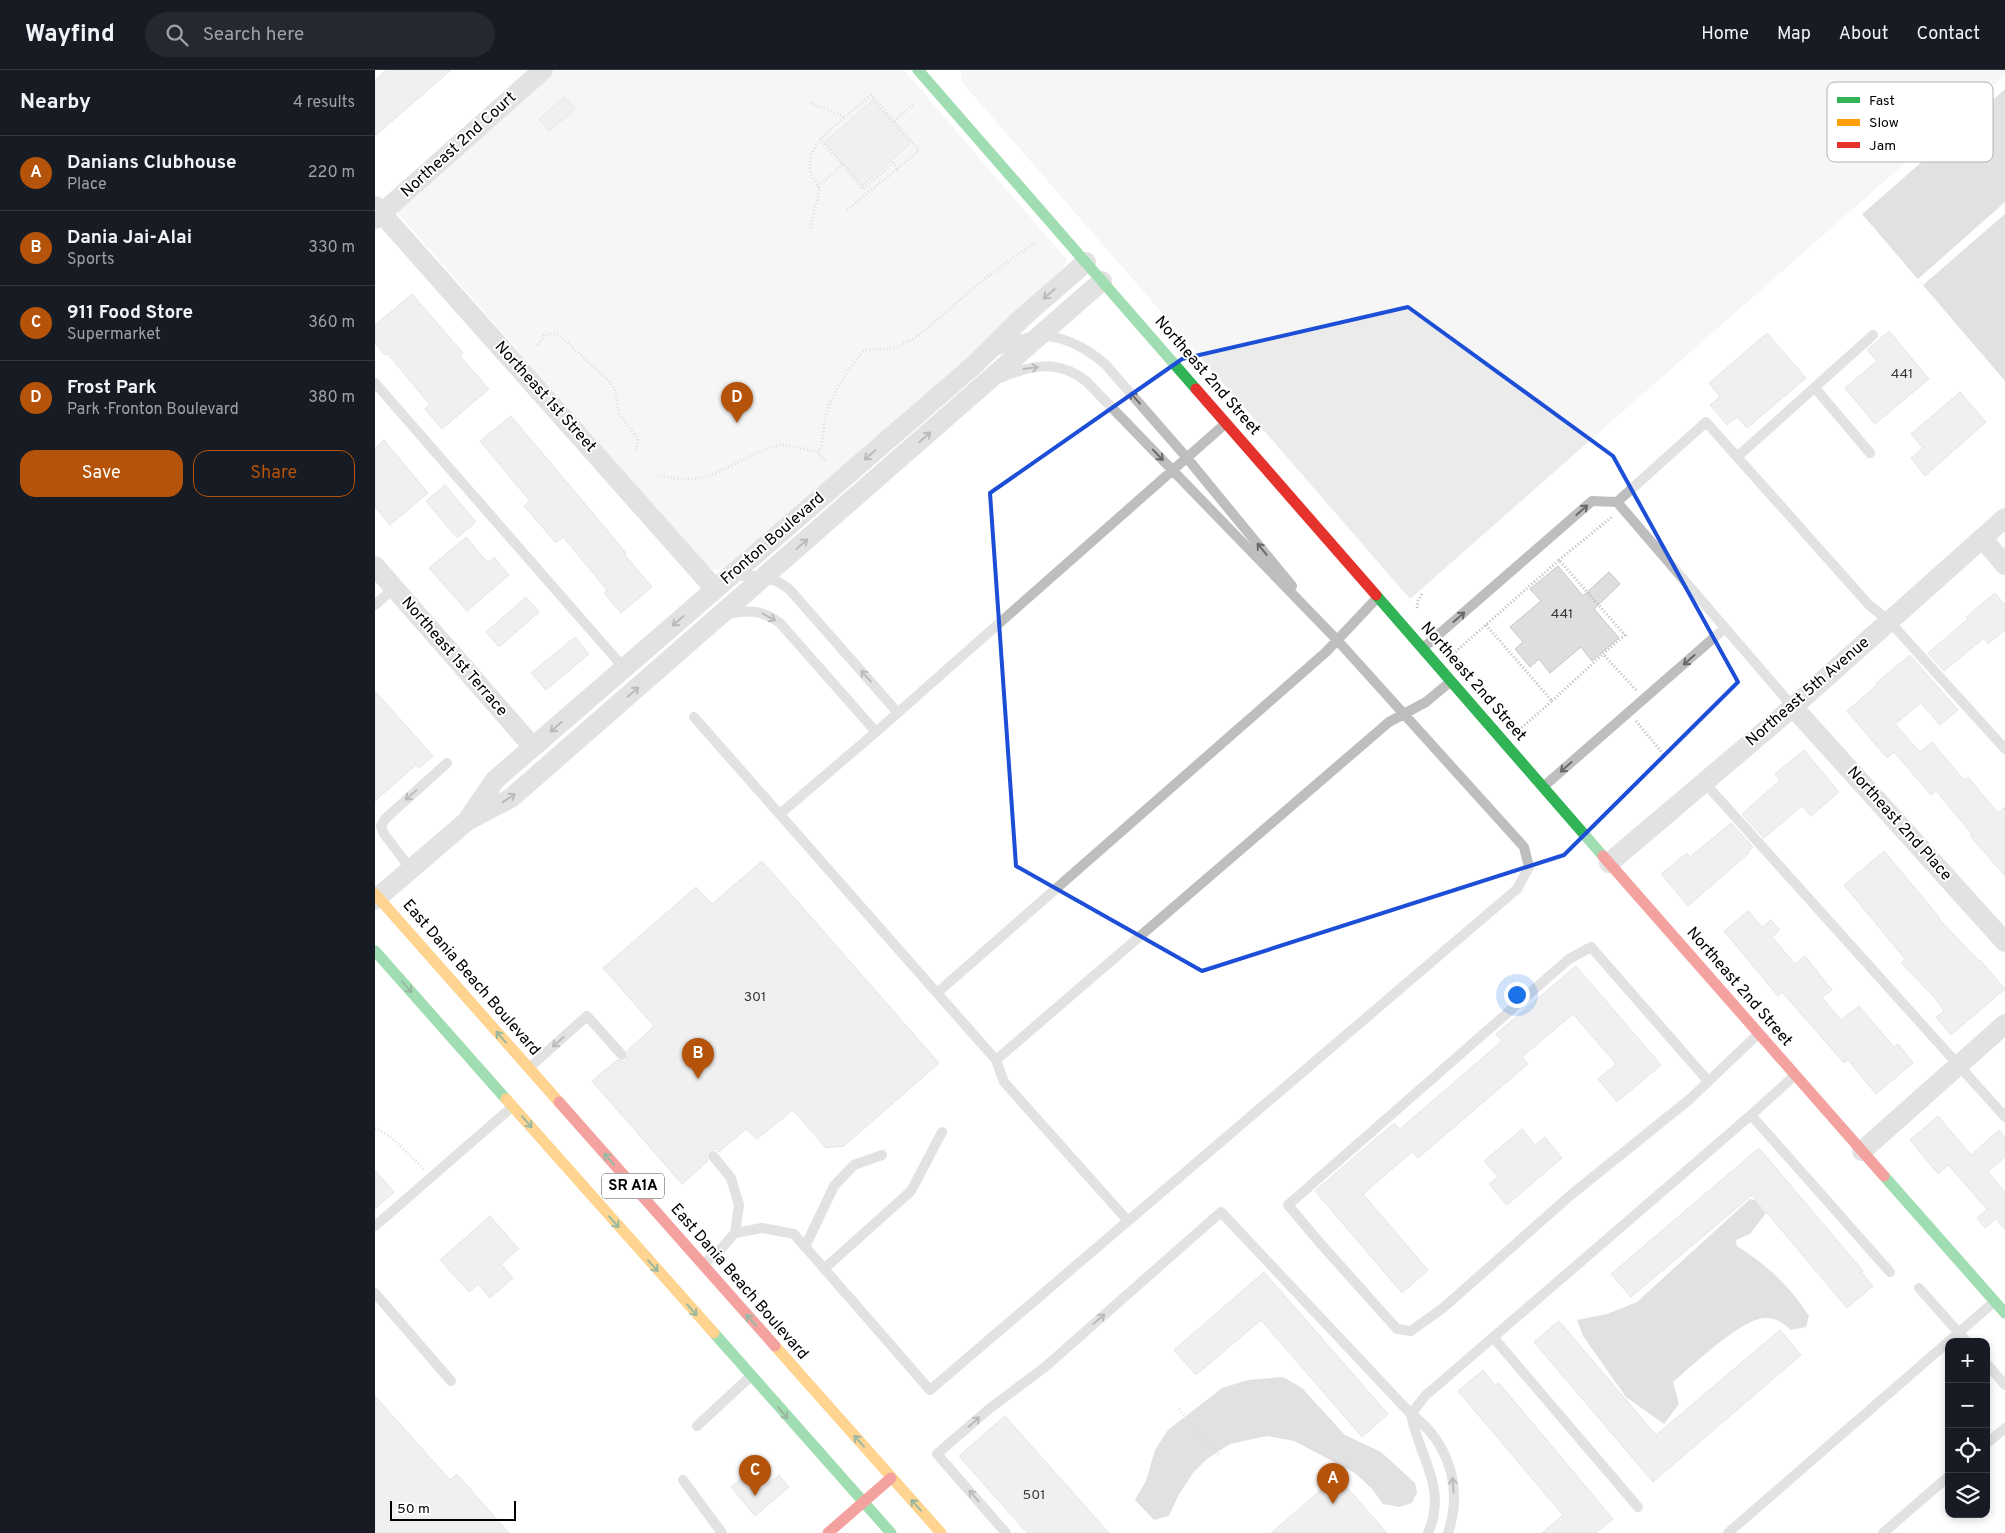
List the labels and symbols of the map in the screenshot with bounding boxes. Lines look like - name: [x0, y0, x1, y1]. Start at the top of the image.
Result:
- legend: [1827, 82, 1993, 162]
- street label: Northeast 2nd Court: [397, 88, 521, 202]
- text: Fast: [1869, 93, 1895, 110]
- text: Slow: [1869, 115, 1899, 132]
- text: Jam: [1869, 138, 1896, 155]
- one-way arrow: [1043, 288, 1056, 300]
- street label: Northeast 2nd Street: [1150, 312, 1264, 440]
- street label: Northeast 1st Street: [490, 337, 600, 457]
- one-way arrow: [1022, 362, 1038, 372]
- house number: 441: [1891, 366, 1913, 383]
- pin: D: [721, 382, 753, 423]
- one-way arrow: [1129, 391, 1141, 404]
- one-way arrow: [918, 431, 931, 443]
- one-way arrow: [863, 449, 876, 461]
- one-way arrow: [1152, 449, 1164, 462]
- street label: Fronton Boulevard: [717, 488, 829, 590]
- one-way arrow: [1575, 504, 1588, 516]
- one-way arrow: [796, 538, 809, 550]
- one-way arrow: [1257, 543, 1268, 556]
- street label: Northeast 1st Terrace: [397, 593, 511, 721]
- house number: 441: [1551, 606, 1573, 623]
- one-way arrow: [1452, 611, 1465, 622]
- one-way arrow: [762, 612, 777, 622]
- one-way arrow: [672, 615, 685, 627]
- street label: Northeast 2nd Street: [1416, 618, 1530, 746]
- street label: Northeast 5th Avenue: [1742, 633, 1874, 751]
- one-way arrow: [1682, 655, 1695, 666]
- one-way arrow: [861, 670, 872, 683]
- one-way arrow: [626, 687, 639, 698]
- one-way arrow: [549, 722, 562, 733]
- one-way arrow: [1560, 761, 1573, 772]
- street label: Northeast 2nd Place: [1842, 763, 1956, 885]
- one-way arrow: [405, 789, 418, 801]
- one-way arrow: [502, 793, 516, 803]
- street label: East Dania Beach Boulevard: [398, 896, 544, 1060]
- street label: Northeast 2nd Street: [1682, 923, 1796, 1051]
- one-way arrow: [402, 981, 413, 994]
- your location: [1504, 982, 1530, 1008]
- house number: 301: [744, 989, 766, 1006]
- one-way arrow: [495, 1030, 507, 1043]
- one-way arrow: [551, 1036, 564, 1048]
- pin: B: [682, 1038, 714, 1079]
- one-way arrow: [521, 1116, 532, 1129]
- one-way arrow: [603, 1152, 615, 1165]
- road number: SR A1A: [602, 1174, 664, 1198]
- street label: East Dania Beach Boulevard: [666, 1200, 812, 1364]
- one-way arrow: [609, 1215, 620, 1228]
- one-way arrow: [648, 1259, 659, 1272]
- one-way arrow: [686, 1303, 698, 1316]
- one-way arrow: [745, 1313, 757, 1326]
- one-way arrow: [1093, 1313, 1106, 1324]
- one-way arrow: [777, 1406, 789, 1419]
- one-way arrow: [967, 1416, 980, 1427]
- one-way arrow: [853, 1435, 865, 1448]
- pin: C: [739, 1455, 771, 1496]
- pin: A: [1317, 1463, 1349, 1504]
- one-way arrow: [1449, 1477, 1458, 1493]
- house number: 501: [1023, 1487, 1045, 1504]
- one-way arrow: [968, 1490, 979, 1503]
- scale bar: [390, 1498, 516, 1521]
- one-way arrow: [910, 1499, 922, 1512]

